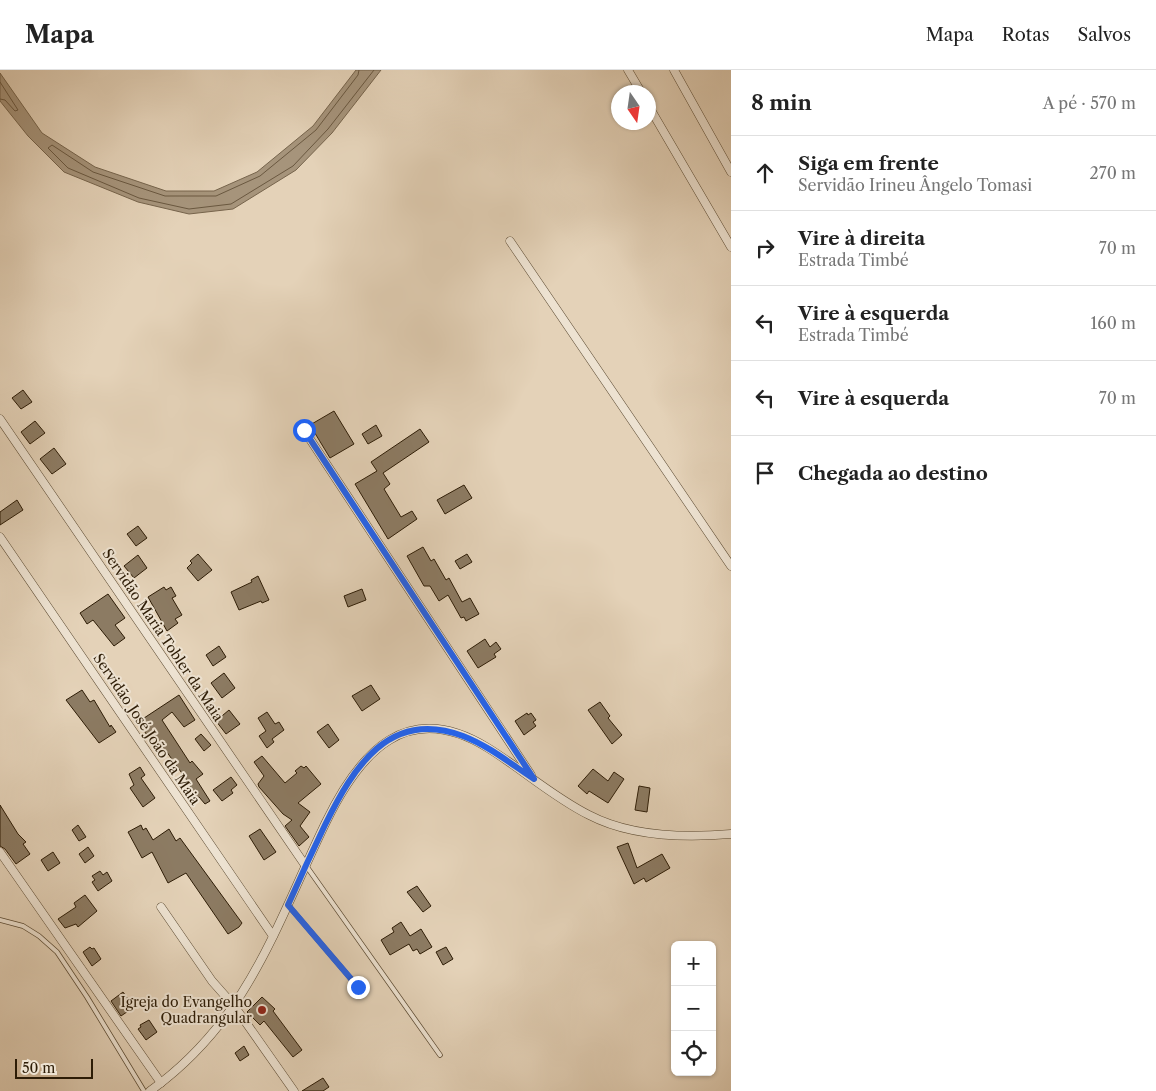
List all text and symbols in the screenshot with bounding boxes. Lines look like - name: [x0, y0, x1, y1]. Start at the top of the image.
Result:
- text: Mapa: [25, 20, 94, 49]
- text: Mapa: [926, 24, 974, 46]
- text: Rotas: [1002, 24, 1050, 46]
- text: Salvos: [1078, 24, 1131, 46]
- north arrow: [611, 85, 656, 130]
- text: 8 min: [751, 90, 812, 115]
- text: A pé · 570 m: [1043, 93, 1136, 113]
- text: Siga em frente: [798, 152, 939, 175]
- icon: ahead: [751, 159, 779, 187]
- text: 270 m: [1090, 163, 1136, 183]
- text: Servidão Irineu Ângelo Tomasi: [798, 175, 1032, 195]
- text: Vire à direita: [798, 227, 925, 250]
- icon: right: [751, 234, 779, 262]
- text: 70 m: [1099, 238, 1136, 258]
- text: Estrada Timbé: [798, 250, 909, 270]
- text: Vire à esquerda: [798, 302, 949, 325]
- icon: left: [751, 309, 779, 337]
- text: 160 m: [1091, 313, 1136, 333]
- text: Estrada Timbé: [798, 325, 909, 345]
- icon: left: [751, 384, 779, 412]
- text: Vire à esquerda: [798, 387, 949, 410]
- text: 70 m: [1099, 388, 1136, 408]
- route start: [293, 419, 316, 442]
- icon: arrive: [751, 459, 779, 487]
- text: Chegada ao destino: [798, 462, 988, 485]
- street label: Servidão Maria Tobler da Maia: [98, 545, 228, 725]
- street label: Servidão José João da Maia: [90, 650, 205, 809]
- map controls: [671, 941, 716, 1076]
- button: +: [671, 941, 716, 986]
- route end: [347, 976, 370, 999]
- button: −: [671, 986, 716, 1031]
- place label: Igreja do Evangelho Quadrangular: [121, 993, 252, 1027]
- marker: Igreja do Evangelho Quadrangular: [256, 1004, 268, 1016]
- button: locate: [671, 1031, 716, 1076]
- scale bar: [15, 1056, 92, 1079]
- text: 50 m: [22, 1059, 55, 1077]

